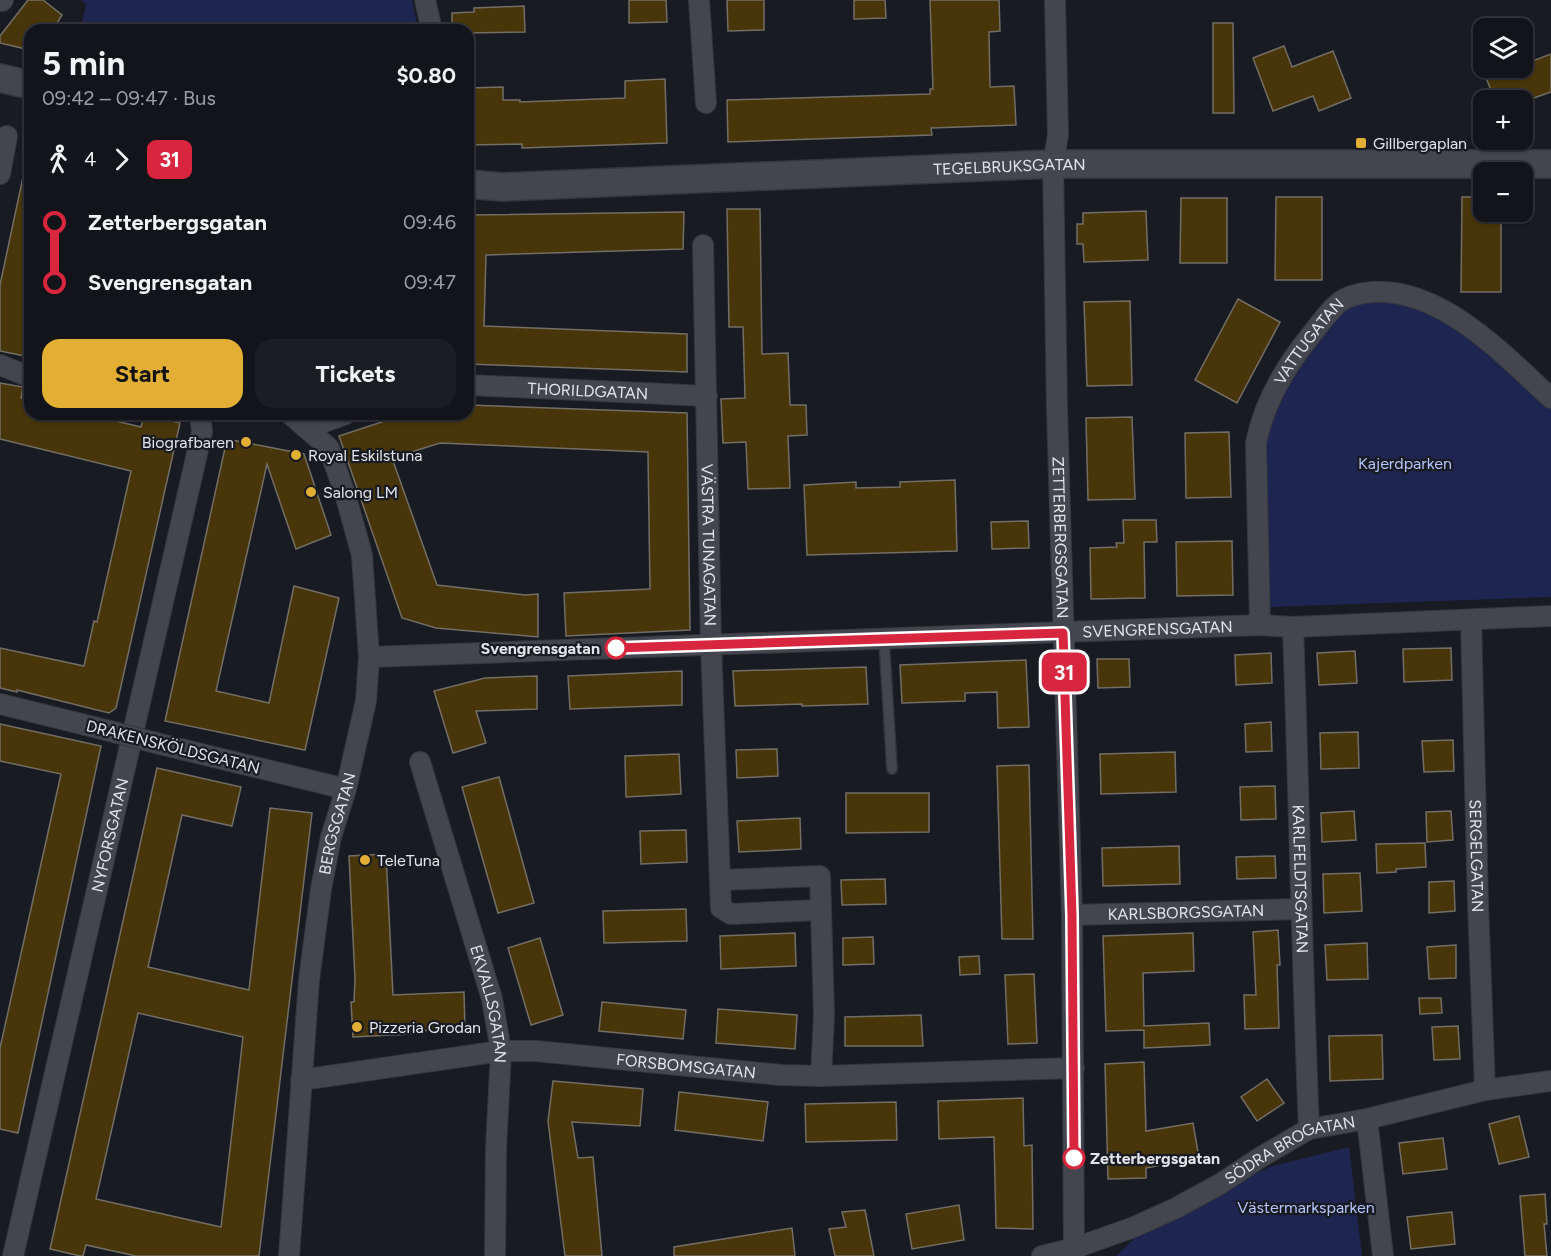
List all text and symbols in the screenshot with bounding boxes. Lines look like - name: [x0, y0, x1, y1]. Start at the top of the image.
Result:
- map controls: [1473, 18, 1533, 222]
- button: layers: [1473, 18, 1533, 78]
- text: 5 min: [42, 44, 125, 83]
- text: $0.80: [396, 62, 456, 89]
- text: 09:42 – 09:47 · Bus: [42, 86, 216, 110]
- button: +: [1473, 90, 1533, 150]
- place label: Gillbergaplan: [1373, 134, 1467, 153]
- marker: Gillbergaplan: [1354, 136, 1368, 150]
- icon: walk: [42, 143, 75, 176]
- icon: forward: [105, 143, 138, 176]
- text: 4: [84, 147, 96, 171]
- text: 31: [159, 147, 180, 172]
- street label: TEGELBRUKSGATAN: [933, 154, 1086, 178]
- button: −: [1473, 162, 1533, 222]
- text: Zetterbergsgatan: [88, 209, 267, 236]
- text: 09:46: [403, 210, 456, 234]
- text: Svengrensgatan: [88, 269, 252, 296]
- text: 09:47: [404, 270, 456, 294]
- street label: VATTUGATAN: [1270, 294, 1347, 388]
- button: Start: [42, 339, 243, 408]
- button: Tickets: [255, 339, 456, 408]
- street label: THORILDGATAN: [527, 378, 649, 403]
- place label: Biografbaren: [142, 433, 234, 452]
- marker: Biografbaren: [239, 435, 253, 449]
- place label: Royal Eskilstuna: [308, 446, 422, 465]
- marker: Royal Eskilstuna: [289, 448, 303, 462]
- park label: Kajerdparken: [1358, 454, 1452, 473]
- street label: ZETTERBERGSGATAN: [1049, 456, 1073, 619]
- street label: VÄSTRA TUNAGATAN: [698, 464, 720, 626]
- place label: Salong LM: [323, 483, 398, 502]
- marker: Salong LM: [304, 485, 318, 499]
- street label: SVENGRENSGATAN: [1082, 616, 1233, 641]
- marker: Svengrensgatan: [605, 637, 627, 659]
- place label: Svengrensgatan: [481, 639, 600, 658]
- line badge: 31: [1037, 652, 1091, 692]
- text: 31: [1054, 660, 1074, 685]
- street label: DRAKENSKÖLDSGATAN: [84, 716, 262, 778]
- street label: BERGSGATAN: [315, 771, 359, 876]
- street label: NYFORSGATAN: [87, 776, 132, 894]
- street label: SERGELGATAN: [1466, 799, 1488, 913]
- street label: KARLFELDTSGATAN: [1289, 804, 1312, 954]
- place label: TeleTuna: [377, 851, 440, 870]
- marker: TeleTuna: [358, 853, 372, 867]
- street label: KARLSBORGSGATAN: [1107, 900, 1265, 924]
- street label: EKVALLSGATAN: [467, 943, 511, 1063]
- place label: Pizzeria Grodan: [369, 1018, 481, 1037]
- marker: Pizzeria Grodan: [350, 1020, 364, 1034]
- street label: FORSBOMSGATAN: [615, 1049, 757, 1082]
- street label: SÖDRA BROGATAN: [1221, 1112, 1356, 1188]
- marker: Zetterbergsgatan: [1063, 1147, 1085, 1169]
- place label: Zetterbergsgatan: [1090, 1149, 1220, 1168]
- park label: Västermarksparken: [1237, 1198, 1375, 1217]

